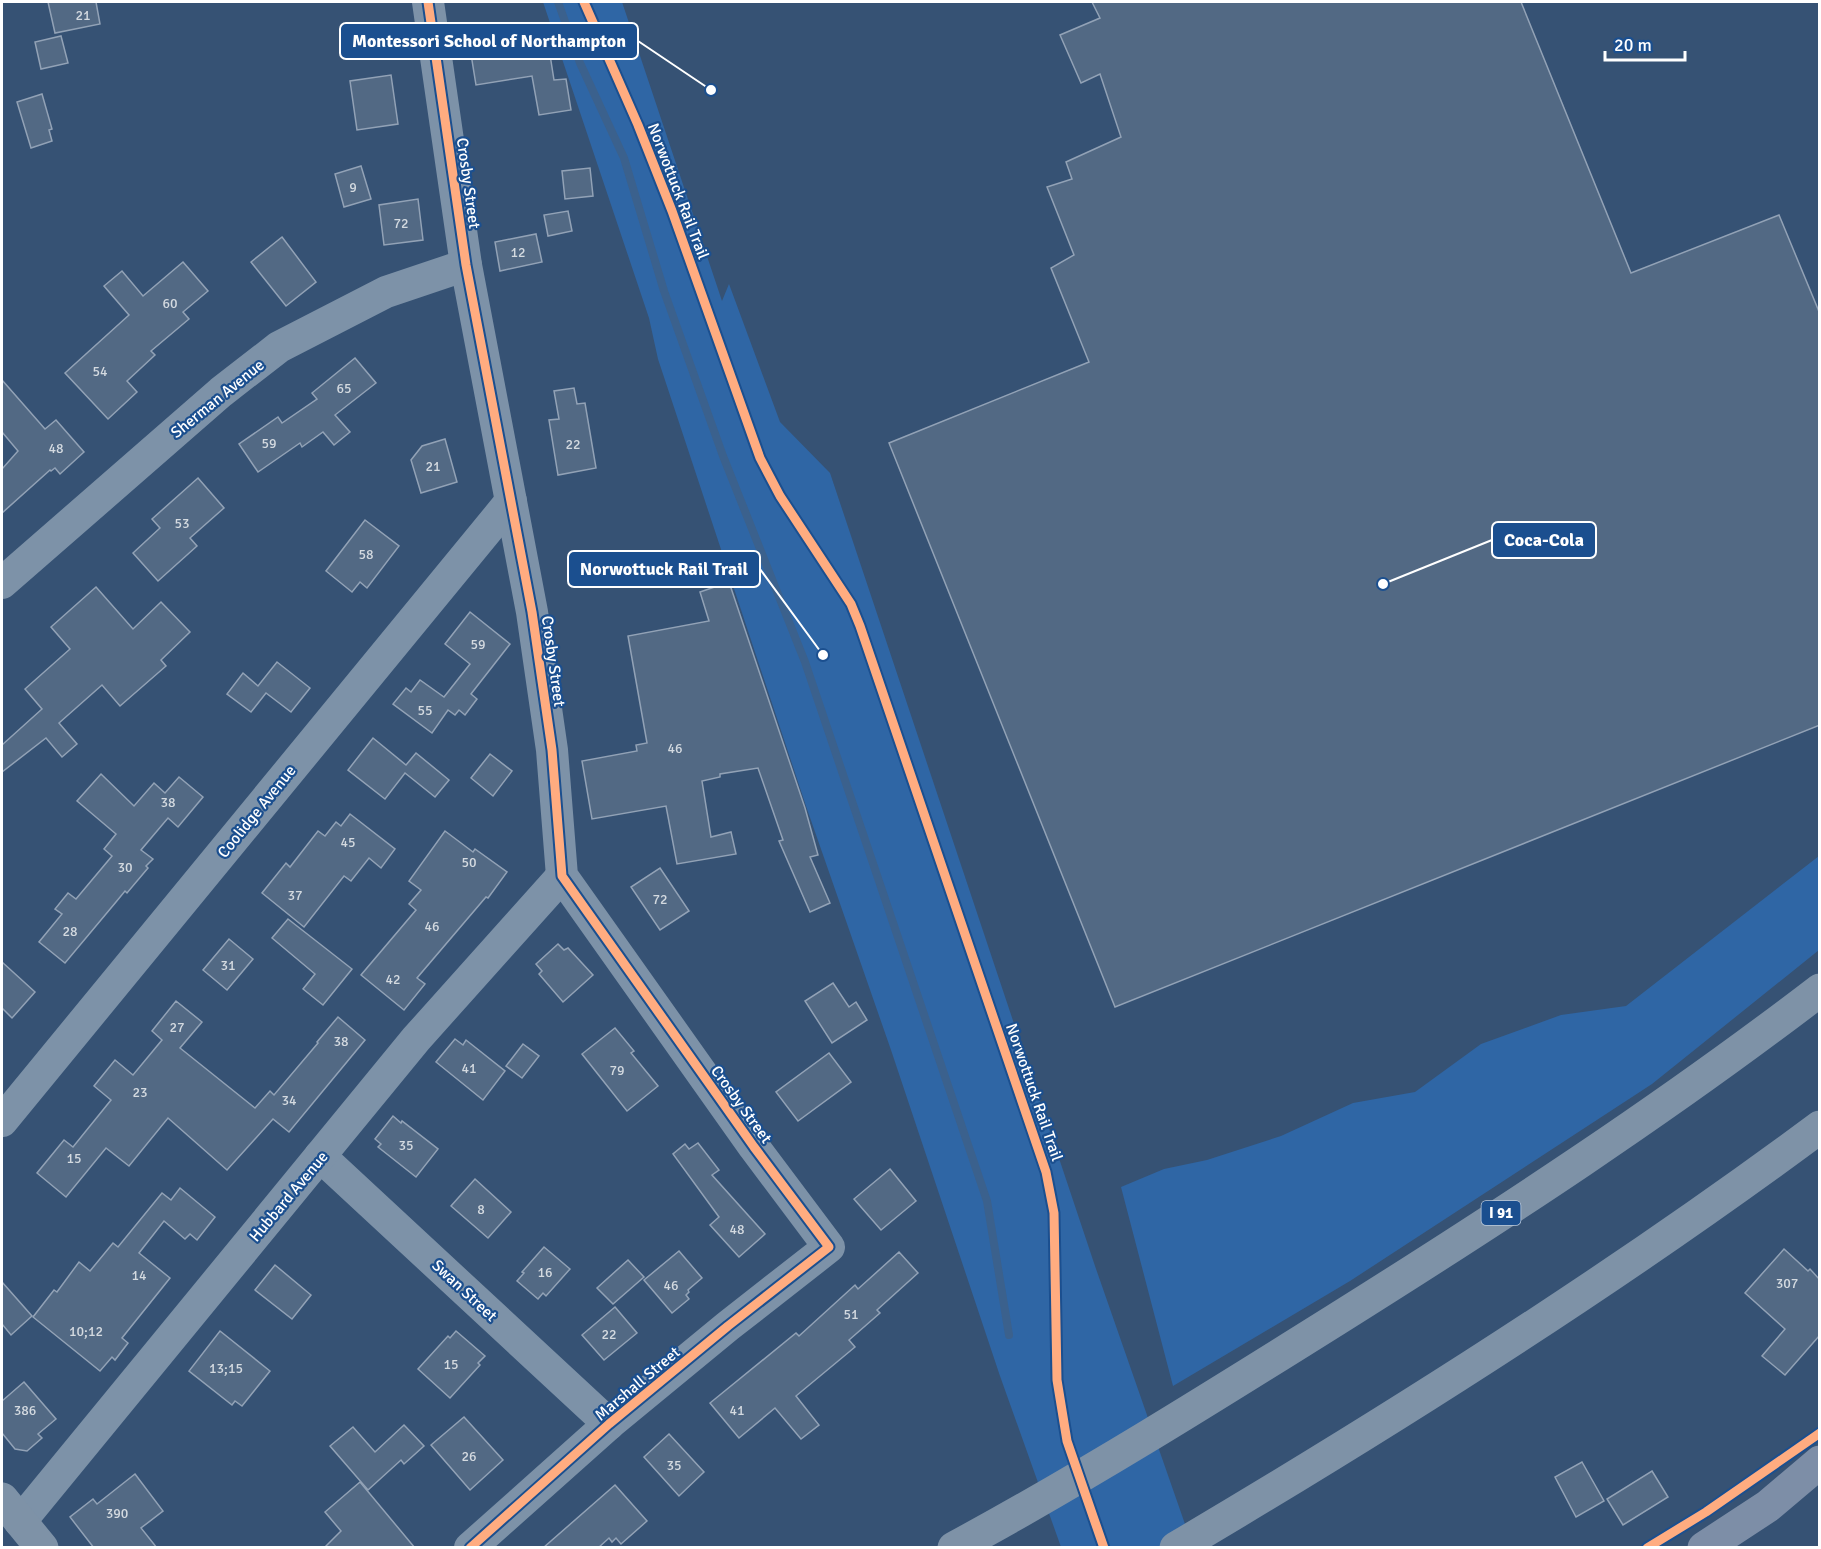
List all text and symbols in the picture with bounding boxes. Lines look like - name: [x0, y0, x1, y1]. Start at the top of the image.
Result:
- house number: 21: [75, 7, 91, 24]
- callout: Montessori School of Northampton: [340, 23, 638, 59]
- scale bar: [1605, 24, 1684, 62]
- text: Montessori School of Northampton: [352, 30, 626, 52]
- text: 20 m: [1614, 34, 1652, 56]
- street label: Norwottuck Rail Trail: [643, 120, 713, 263]
- street label: Crosby Street: [452, 136, 484, 230]
- house number: 9: [349, 179, 357, 196]
- house number: 72: [393, 215, 409, 232]
- house number: 12: [510, 244, 526, 261]
- house number: 60: [162, 295, 178, 312]
- street label: Sherman Avenue: [167, 355, 268, 443]
- house number: 54: [92, 363, 108, 380]
- house number: 65: [336, 380, 352, 397]
- house number: 59: [261, 435, 277, 452]
- house number: 22: [565, 436, 581, 453]
- house number: 48: [48, 440, 64, 457]
- house number: 21: [425, 458, 441, 475]
- house number: 53: [174, 515, 190, 532]
- callout: Coca-Cola: [1492, 522, 1596, 558]
- text: Coca-Cola: [1504, 529, 1584, 551]
- house number: 58: [358, 546, 374, 563]
- callout: Norwottuck Rail Trail: [568, 551, 760, 587]
- text: Norwottuck Rail Trail: [580, 558, 749, 580]
- street label: Crosby Street: [537, 614, 569, 708]
- house number: 59: [470, 636, 486, 653]
- house number: 55: [417, 702, 433, 719]
- house number: 46: [667, 740, 683, 757]
- street label: Coolidge Avenue: [213, 761, 300, 862]
- house number: 38: [160, 794, 176, 811]
- house number: 45: [340, 834, 356, 851]
- house number: 50: [461, 854, 477, 871]
- house number: 30: [117, 859, 133, 876]
- house number: 37: [287, 887, 303, 904]
- house number: 72: [652, 891, 668, 908]
- house number: 46: [424, 918, 440, 935]
- house number: 28: [62, 923, 78, 940]
- house number: 31: [220, 957, 236, 974]
- house number: 42: [385, 971, 401, 988]
- house number: 27: [169, 1019, 185, 1036]
- street label: Norwottuck Rail Trail: [1001, 1021, 1067, 1164]
- house number: 38: [333, 1033, 349, 1050]
- house number: 41: [461, 1060, 477, 1077]
- house number: 79: [609, 1062, 625, 1079]
- street label: Crosby Street: [706, 1062, 776, 1148]
- house number: 23: [132, 1084, 148, 1101]
- house number: 34: [281, 1092, 297, 1109]
- house number: 35: [398, 1137, 414, 1154]
- street label: Hubbard Avenue: [245, 1147, 333, 1246]
- house number: 15: [66, 1150, 82, 1167]
- house number: 8: [477, 1201, 485, 1218]
- road number: I 91: [1482, 1201, 1520, 1225]
- house number: 48: [729, 1221, 745, 1238]
- street label: Swan Street: [427, 1255, 501, 1326]
- house number: 16: [537, 1264, 553, 1281]
- house number: 14: [131, 1267, 147, 1284]
- house number: 307: [1776, 1275, 1798, 1292]
- house number: 46: [663, 1277, 679, 1294]
- house number: 51: [843, 1306, 859, 1323]
- house number: 10;12: [69, 1323, 103, 1340]
- house number: 22: [601, 1326, 617, 1343]
- street label: Marshall Street: [591, 1342, 685, 1425]
- house number: 15: [443, 1356, 459, 1373]
- house number: 13;15: [209, 1360, 243, 1377]
- house number: 386: [14, 1402, 36, 1419]
- house number: 41: [729, 1402, 745, 1419]
- house number: 26: [461, 1448, 477, 1465]
- house number: 35: [666, 1457, 682, 1474]
- house number: 390: [106, 1505, 128, 1522]

